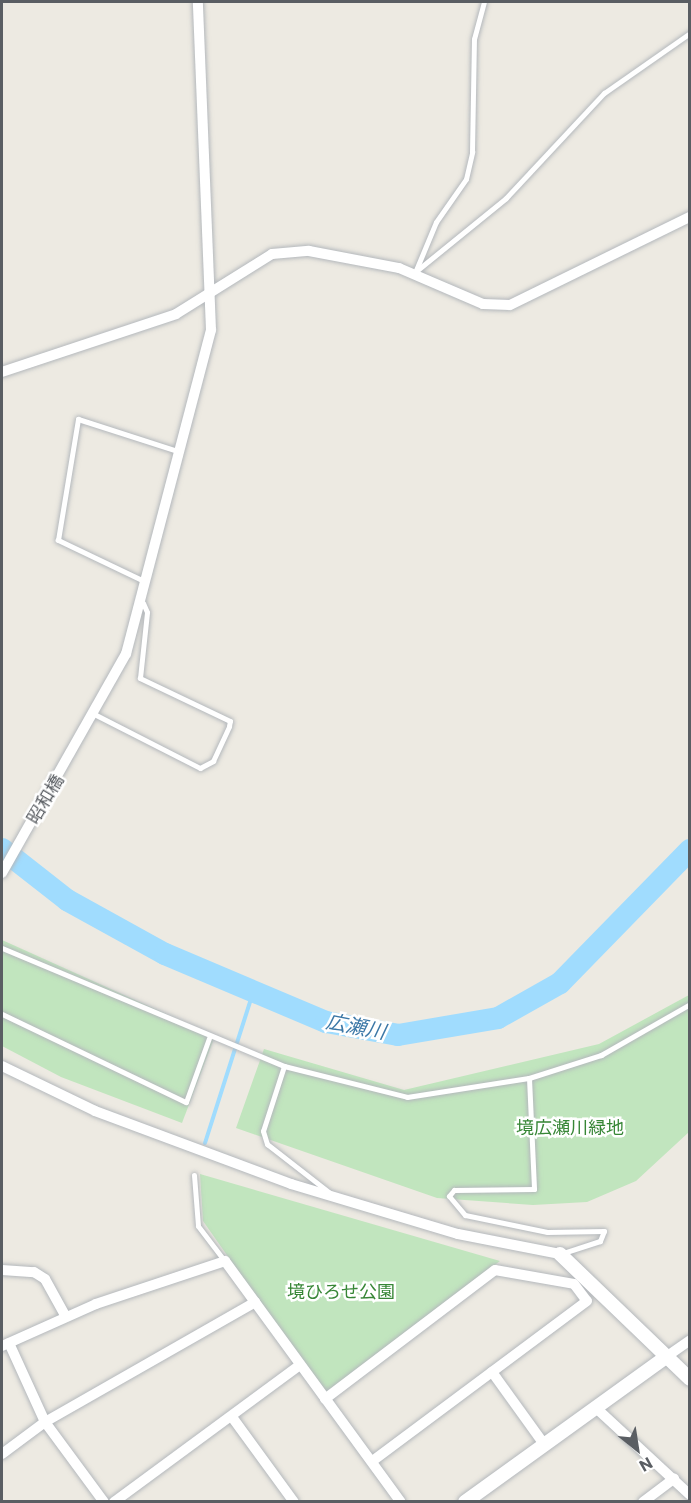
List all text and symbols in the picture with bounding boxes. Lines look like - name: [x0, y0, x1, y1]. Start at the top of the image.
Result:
- street label: 昭和橋: [22, 770, 68, 828]
- water label: 広瀬川: [324, 1008, 388, 1044]
- park label: 境広瀬川緑地: [516, 1116, 624, 1138]
- park label: 境ひろせ公園: [287, 1280, 395, 1302]
- north arrow: [607, 1419, 667, 1479]
- text: N: [636, 1454, 656, 1476]

